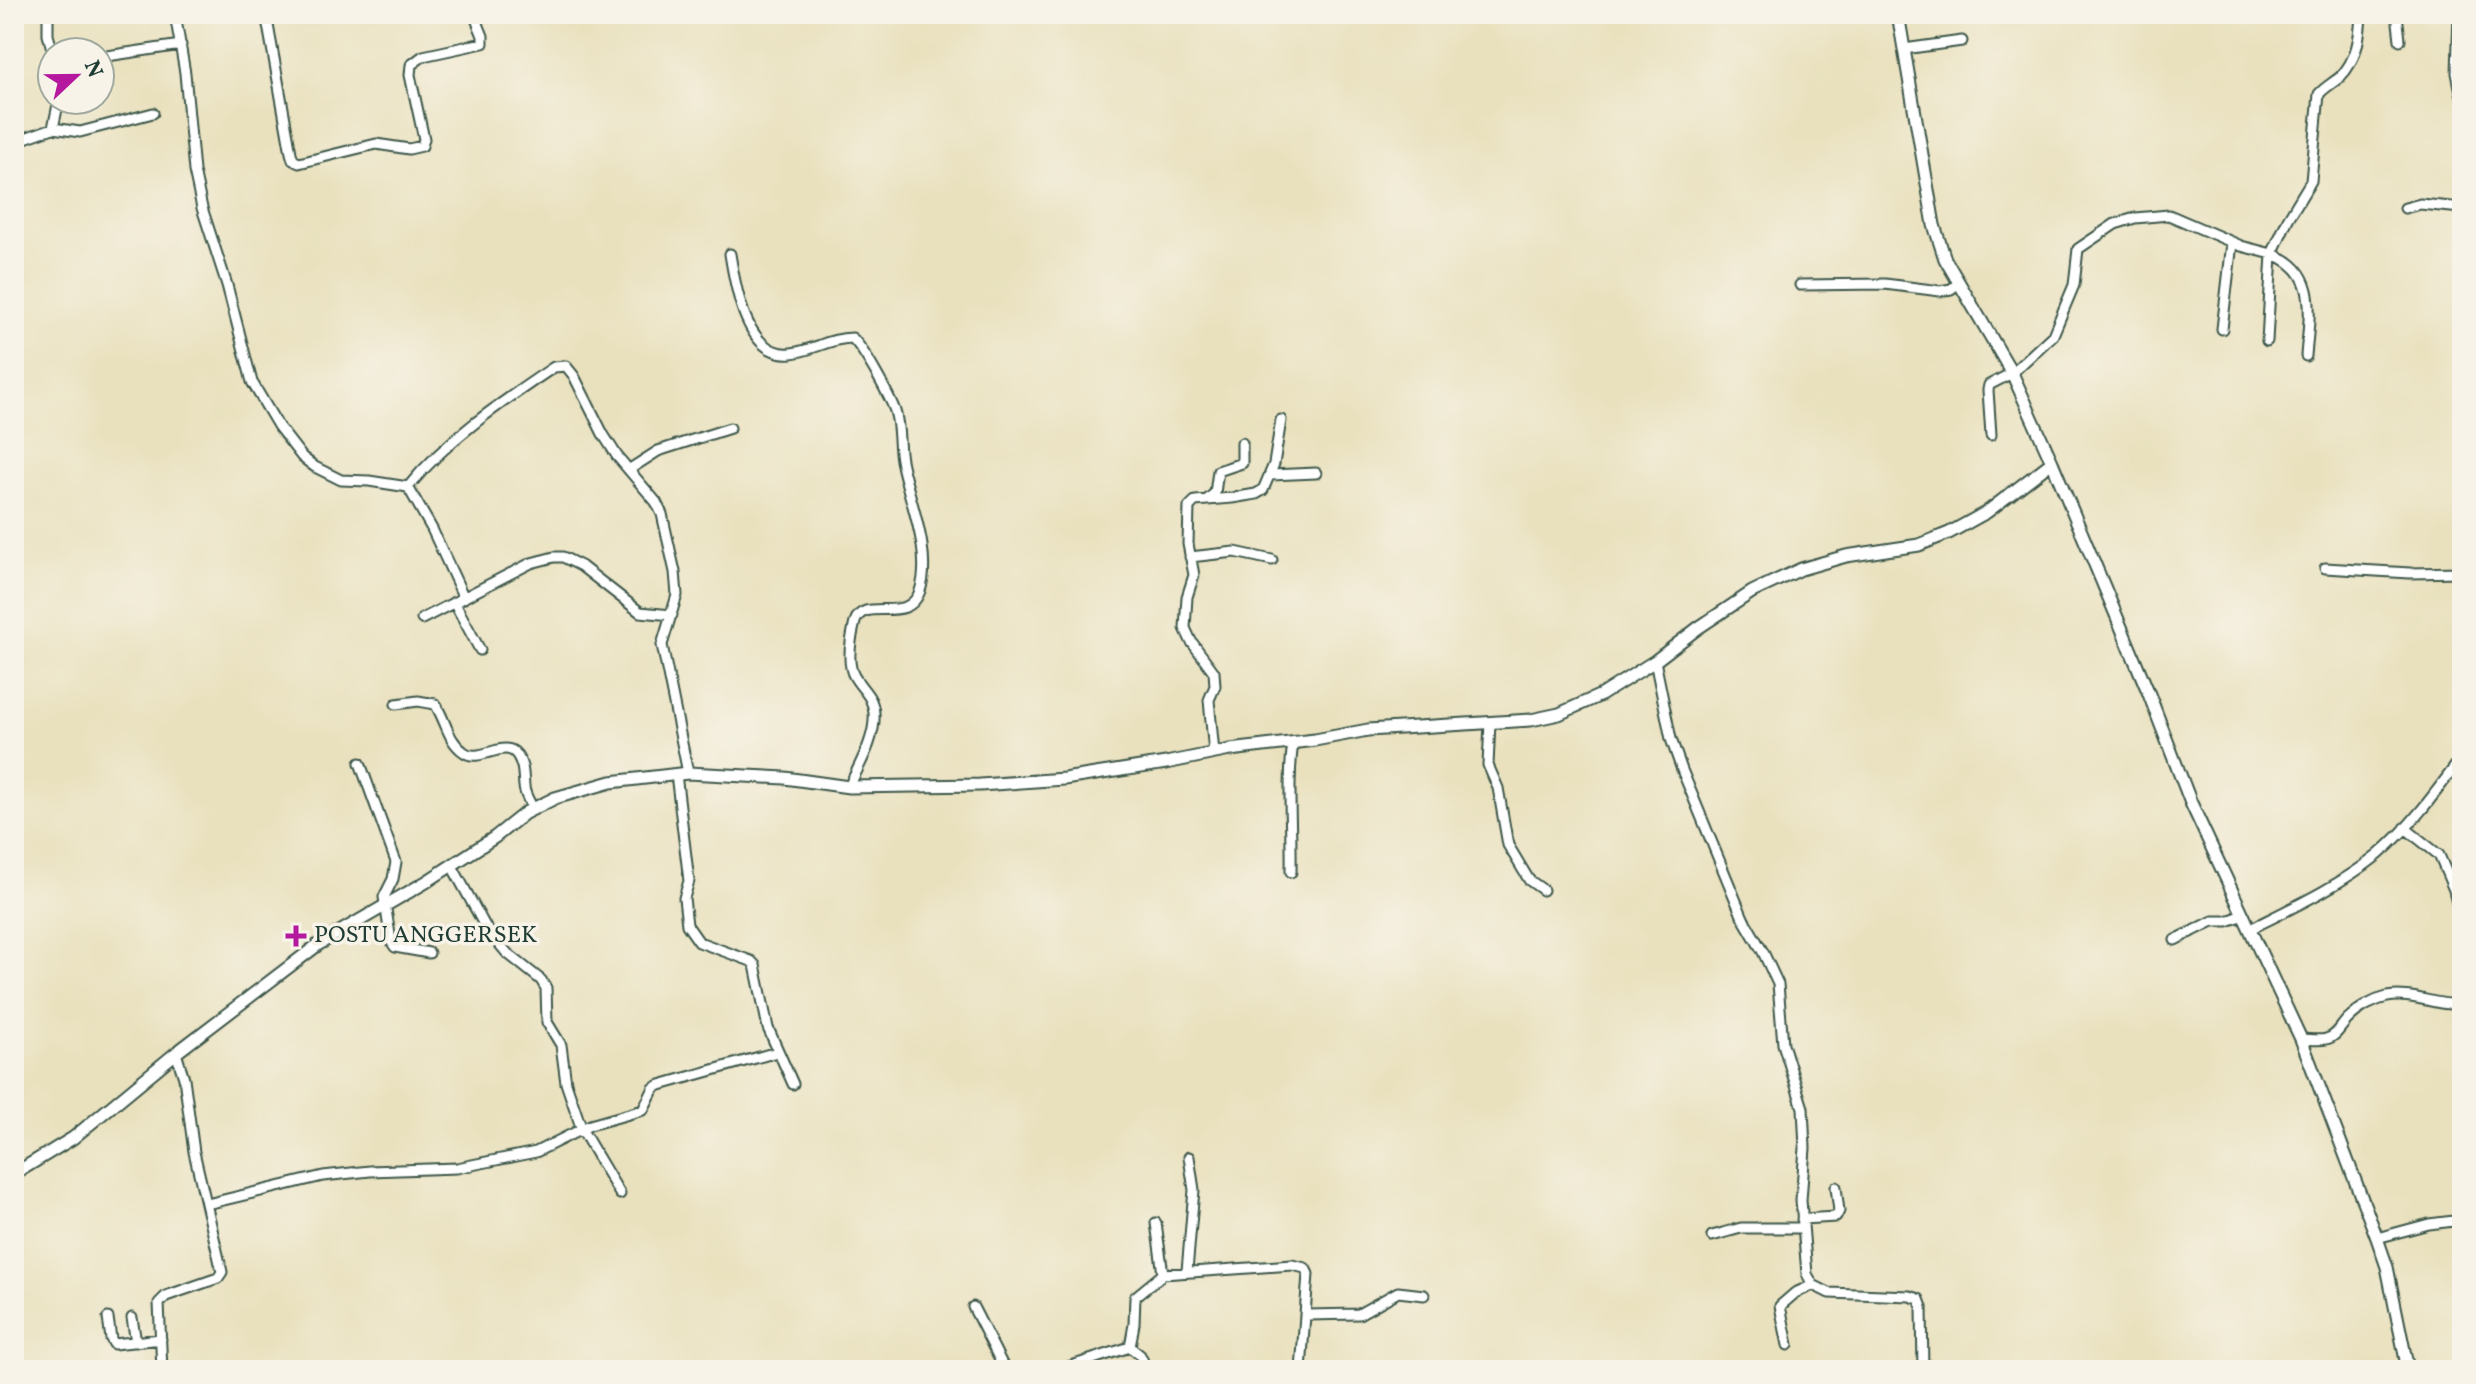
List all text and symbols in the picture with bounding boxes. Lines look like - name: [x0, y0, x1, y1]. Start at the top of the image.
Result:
- north arrow: [36, 36, 116, 116]
- text: N: [75, 56, 110, 83]
- place label: POSTU ANGGERSEK: [314, 919, 537, 953]
- marker: POSTU ANGGERSEK: [285, 925, 307, 947]

